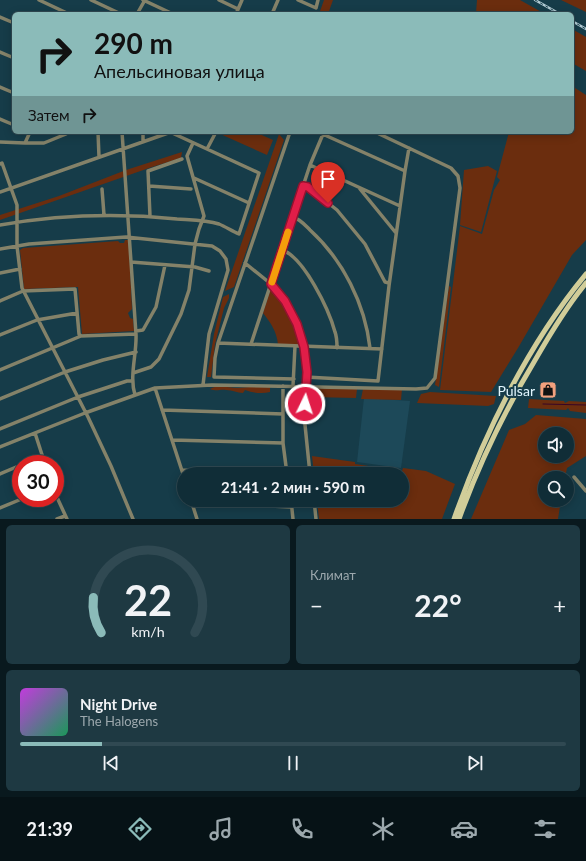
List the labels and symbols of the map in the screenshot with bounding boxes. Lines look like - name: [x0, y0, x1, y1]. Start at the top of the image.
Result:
- pin: [311, 162, 345, 203]
- shop icon: Pulsar: [538, 380, 558, 400]
- place label: Pulsar: [497, 382, 535, 399]
- position arrow: [284, 383, 326, 425]
- speed limit sign: 30: [12, 455, 64, 507]

